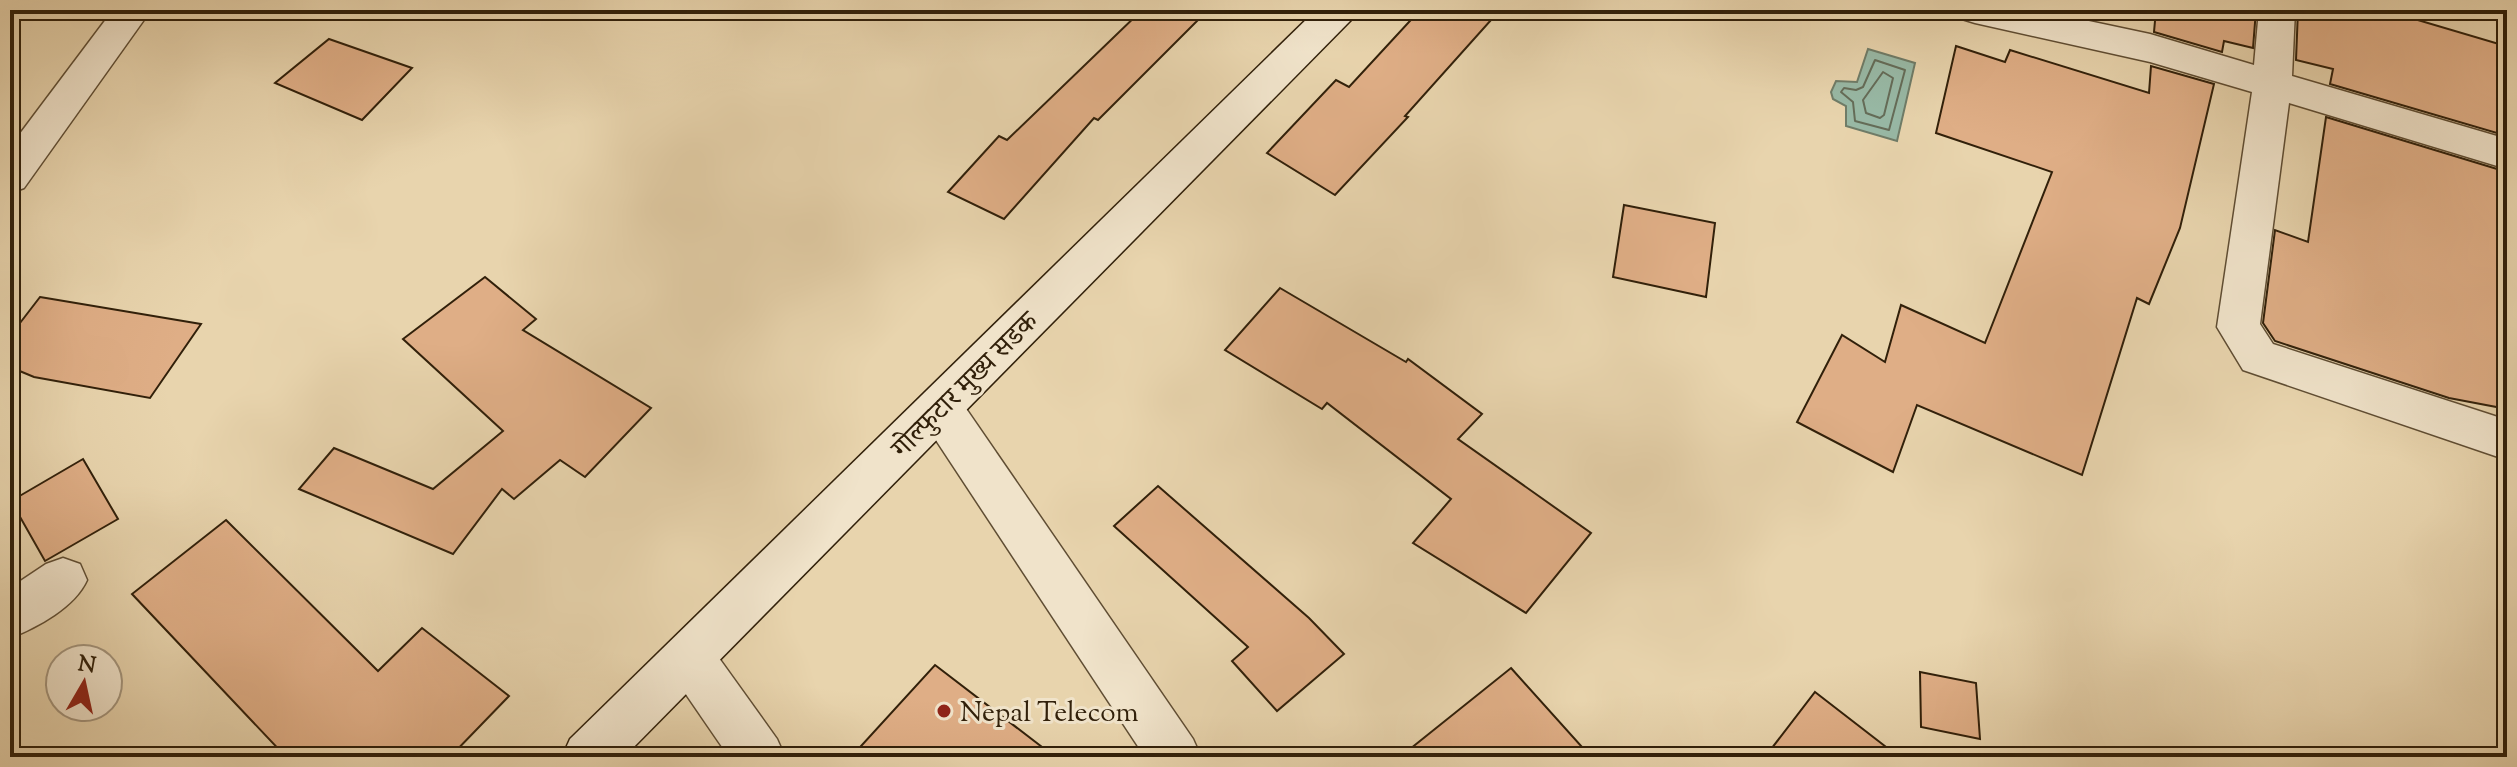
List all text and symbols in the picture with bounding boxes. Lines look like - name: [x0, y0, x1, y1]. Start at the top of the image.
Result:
- street label: गोल्फुटार मुख्य सडक: [882, 302, 1050, 470]
- north arrow: [44, 643, 124, 723]
- text: N: [75, 649, 98, 683]
- place label: Nepal Telecom: [960, 694, 1139, 734]
- marker: Nepal Telecom: [935, 702, 953, 720]

